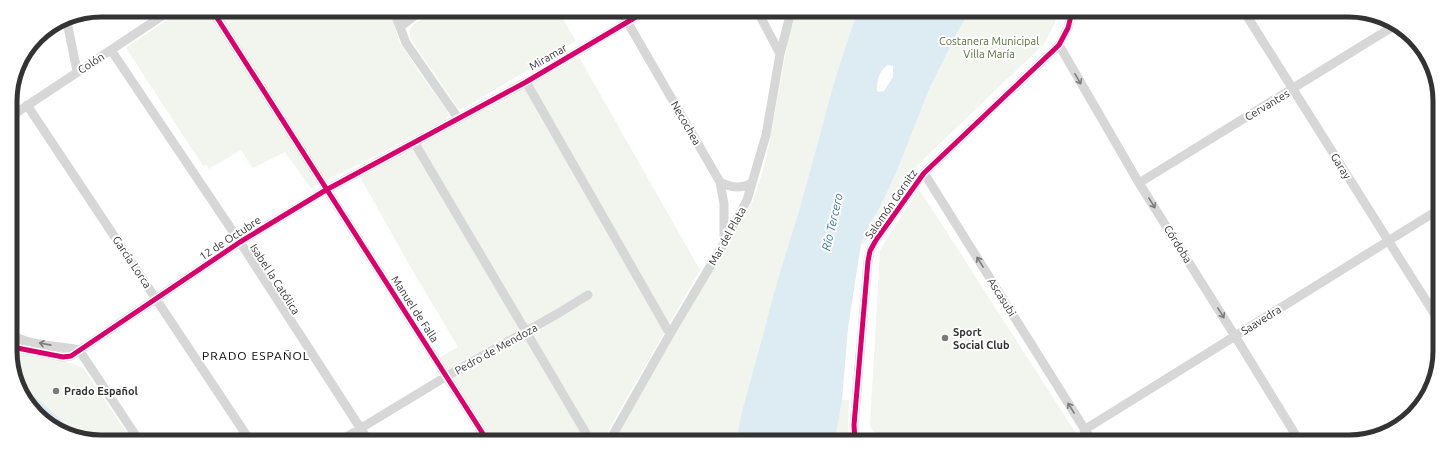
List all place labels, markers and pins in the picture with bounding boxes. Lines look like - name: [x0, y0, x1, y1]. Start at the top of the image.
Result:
- place label: Sport Social Club: [953, 326, 1010, 351]
- marker: Sport Social Club: [940, 333, 950, 343]
- place label: Prado Español: [64, 385, 139, 397]
- marker: Prado Español: [51, 386, 61, 396]

